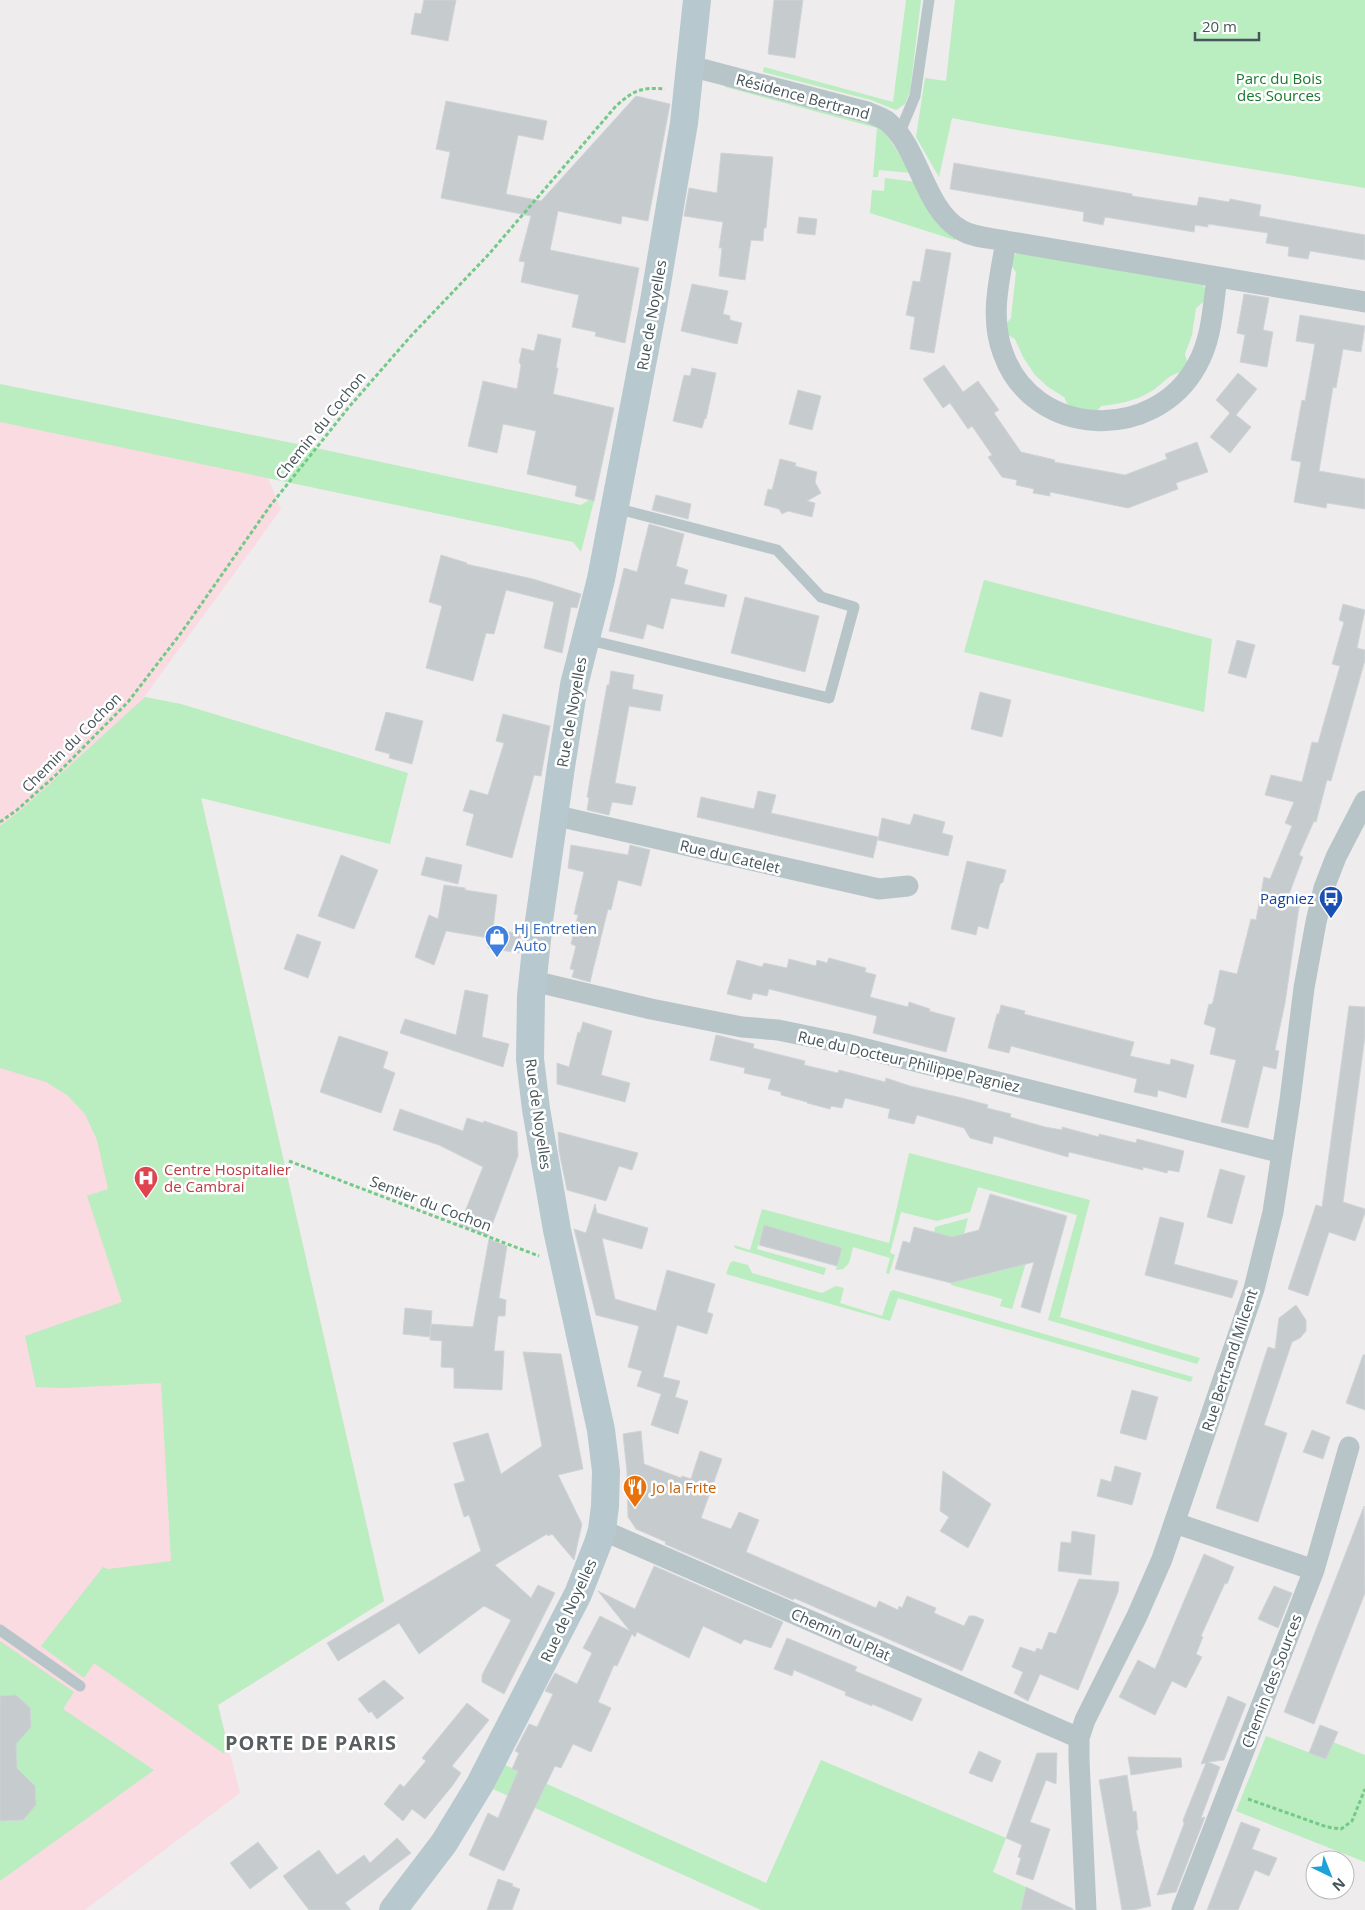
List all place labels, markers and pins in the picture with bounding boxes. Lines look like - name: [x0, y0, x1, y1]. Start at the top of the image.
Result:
- bus stop icon: Pagniez: [1318, 885, 1344, 919]
- place label: Pagniez: [1260, 888, 1314, 908]
- place label: Hj Entretien Auto: [514, 918, 597, 955]
- shop icon: Hj Entretien Auto: [484, 924, 510, 958]
- place label: Centre Hospitalier de Cambrai: [164, 1159, 291, 1196]
- hospital icon: Centre Hospitalier de Cambrai: [133, 1165, 159, 1199]
- restaurant icon: Jo la Frite: [622, 1474, 648, 1508]
- place label: Jo la Frite: [650, 1477, 716, 1497]

